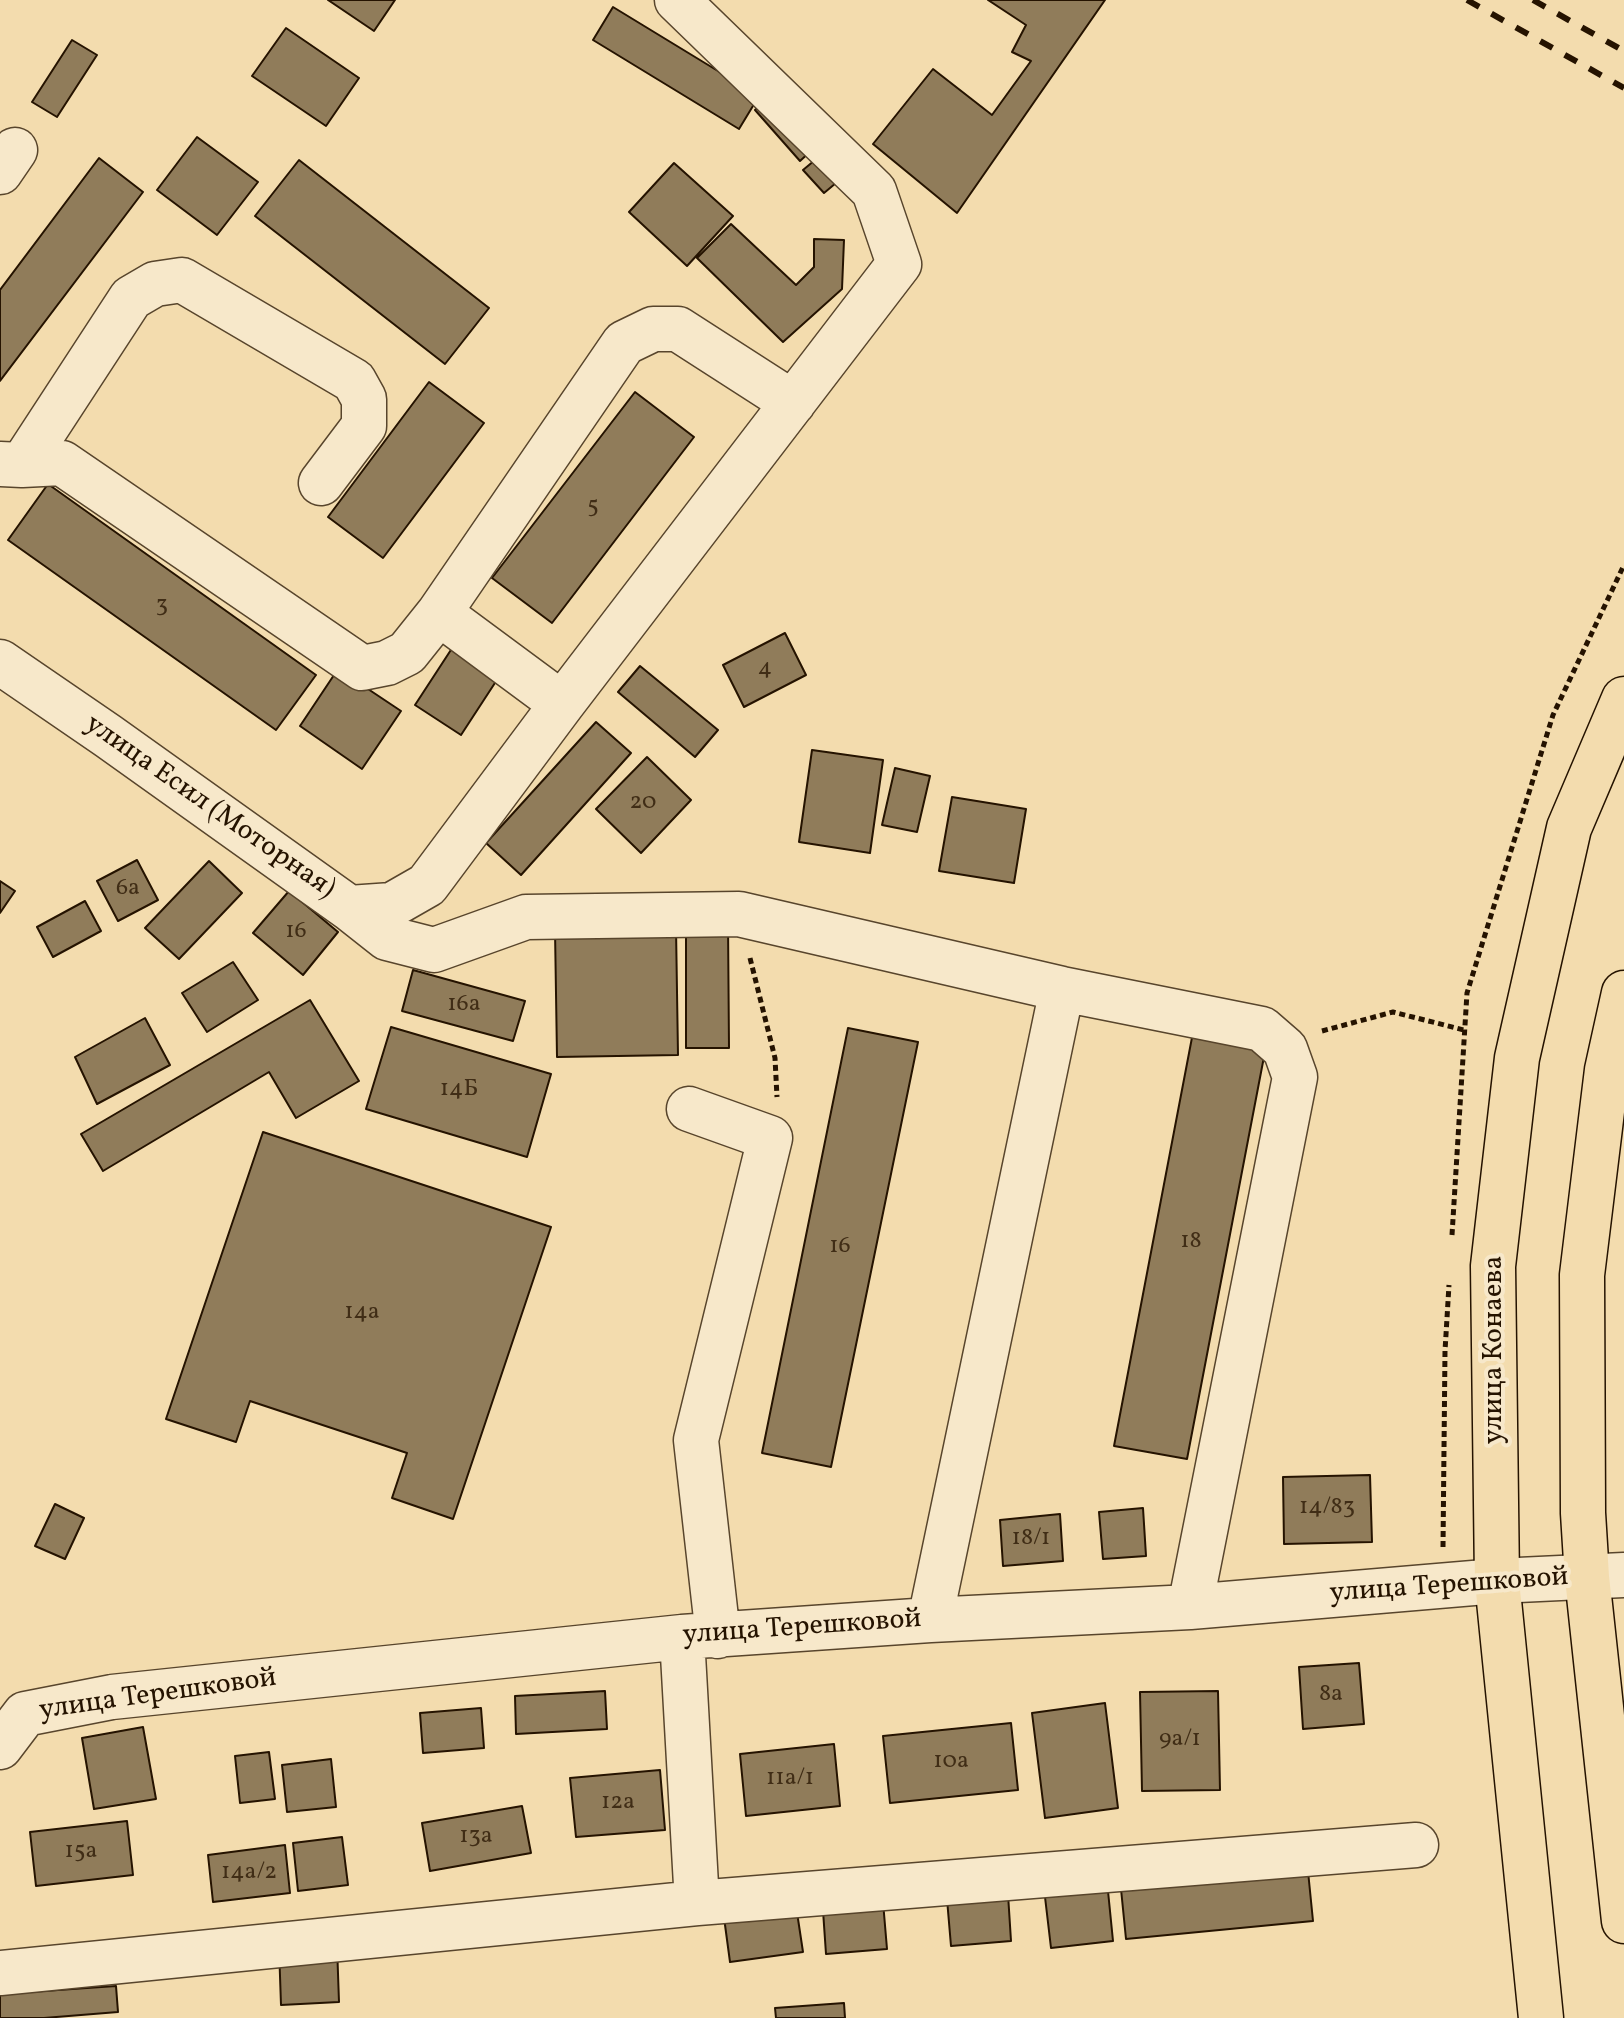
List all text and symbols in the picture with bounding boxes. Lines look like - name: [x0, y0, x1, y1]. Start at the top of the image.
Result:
- house number: 5: [587, 494, 599, 522]
- house number: 3: [156, 593, 168, 621]
- house number: 4: [758, 656, 772, 684]
- street label: улица Есил (Моторная): [77, 709, 341, 907]
- house number: 20: [629, 790, 657, 818]
- house number: 6а: [116, 876, 140, 904]
- house number: 16: [285, 919, 307, 947]
- house number: 16а: [447, 992, 481, 1020]
- house number: 14Б: [440, 1077, 478, 1105]
- house number: 18: [1180, 1229, 1202, 1257]
- house number: 16: [829, 1234, 851, 1262]
- street label: улица Конаева: [1479, 1256, 1513, 1444]
- house number: 14а: [344, 1300, 380, 1328]
- house number: 14/83: [1299, 1495, 1355, 1523]
- house number: 18/1: [1012, 1526, 1050, 1554]
- street label: улица Терешковой: [1328, 1562, 1570, 1612]
- street label: улица Терешковой: [681, 1604, 923, 1654]
- street label: улица Терешковой: [37, 1663, 279, 1729]
- house number: 8а: [1319, 1682, 1343, 1710]
- house number: 9а/1: [1159, 1727, 1201, 1755]
- house number: 10а: [933, 1749, 969, 1777]
- house number: 11а/1: [766, 1766, 814, 1794]
- house number: 12а: [601, 1790, 635, 1818]
- house number: 13а: [459, 1824, 493, 1852]
- house number: 15а: [65, 1839, 97, 1867]
- house number: 14а/2: [221, 1860, 277, 1888]

